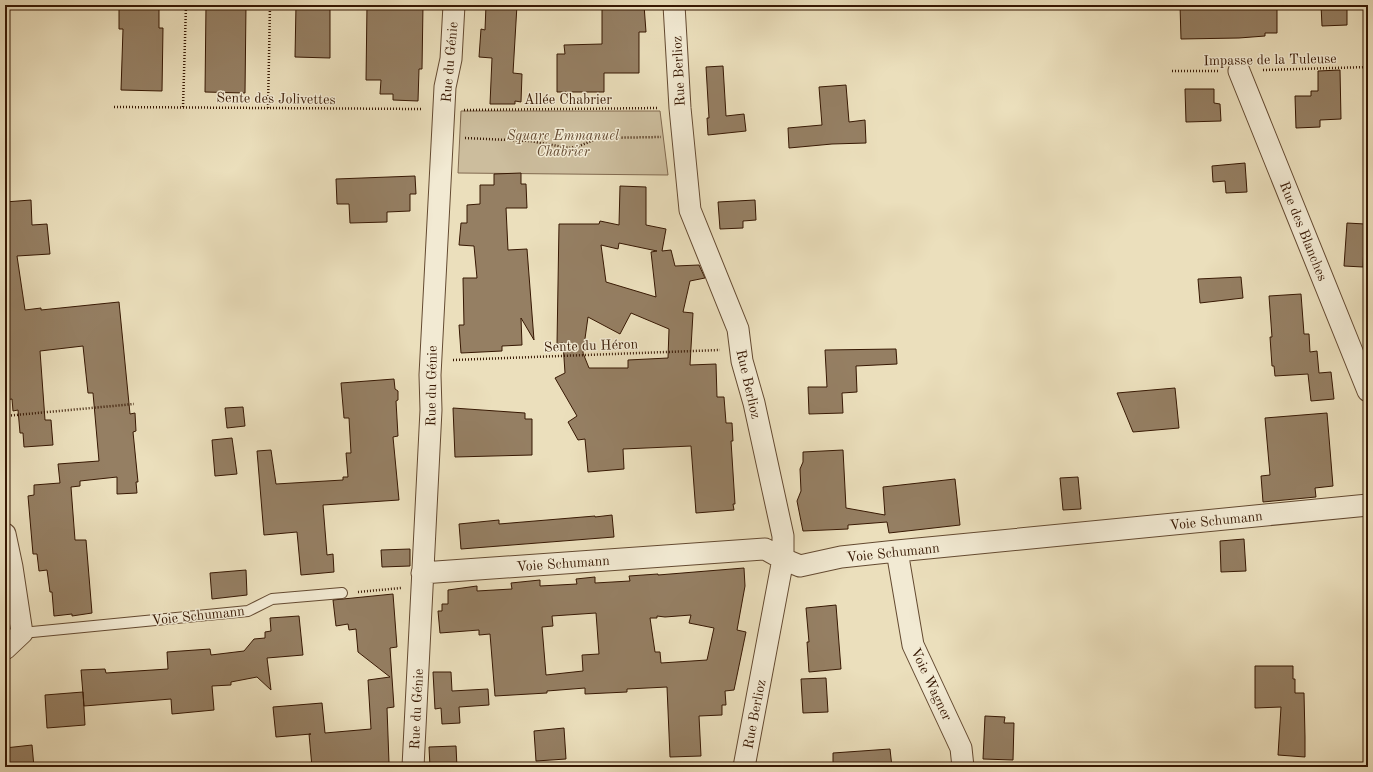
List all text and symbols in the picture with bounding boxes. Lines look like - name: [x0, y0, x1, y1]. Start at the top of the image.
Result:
- street label: Rue du Génie: [439, 21, 460, 103]
- street label: Rue Berlioz: [670, 35, 688, 106]
- street label: Impasse de la Tuleuse: [1203, 52, 1337, 68]
- street label: Sente des Jolivettes: [216, 91, 336, 107]
- street label: Allée Chabrier: [524, 93, 612, 107]
- park label: Square Emmanuel Chabrier: [507, 129, 619, 159]
- street label: Rue des Blanches: [1277, 180, 1329, 283]
- street label: Sente du Héron: [544, 337, 639, 355]
- street label: Rue du Génie: [424, 345, 440, 427]
- street label: Rue Berlioz: [733, 348, 763, 420]
- street label: Voie Schumann: [1169, 509, 1264, 533]
- street label: Voie Schumann: [846, 541, 941, 565]
- street label: Voie Schumann: [516, 554, 611, 574]
- street label: Voie Schumann: [151, 604, 246, 628]
- street label: Voie Wagner: [908, 646, 954, 723]
- street label: Rue du Génie: [408, 668, 426, 750]
- street label: Rue Berlioz: [741, 678, 769, 750]

